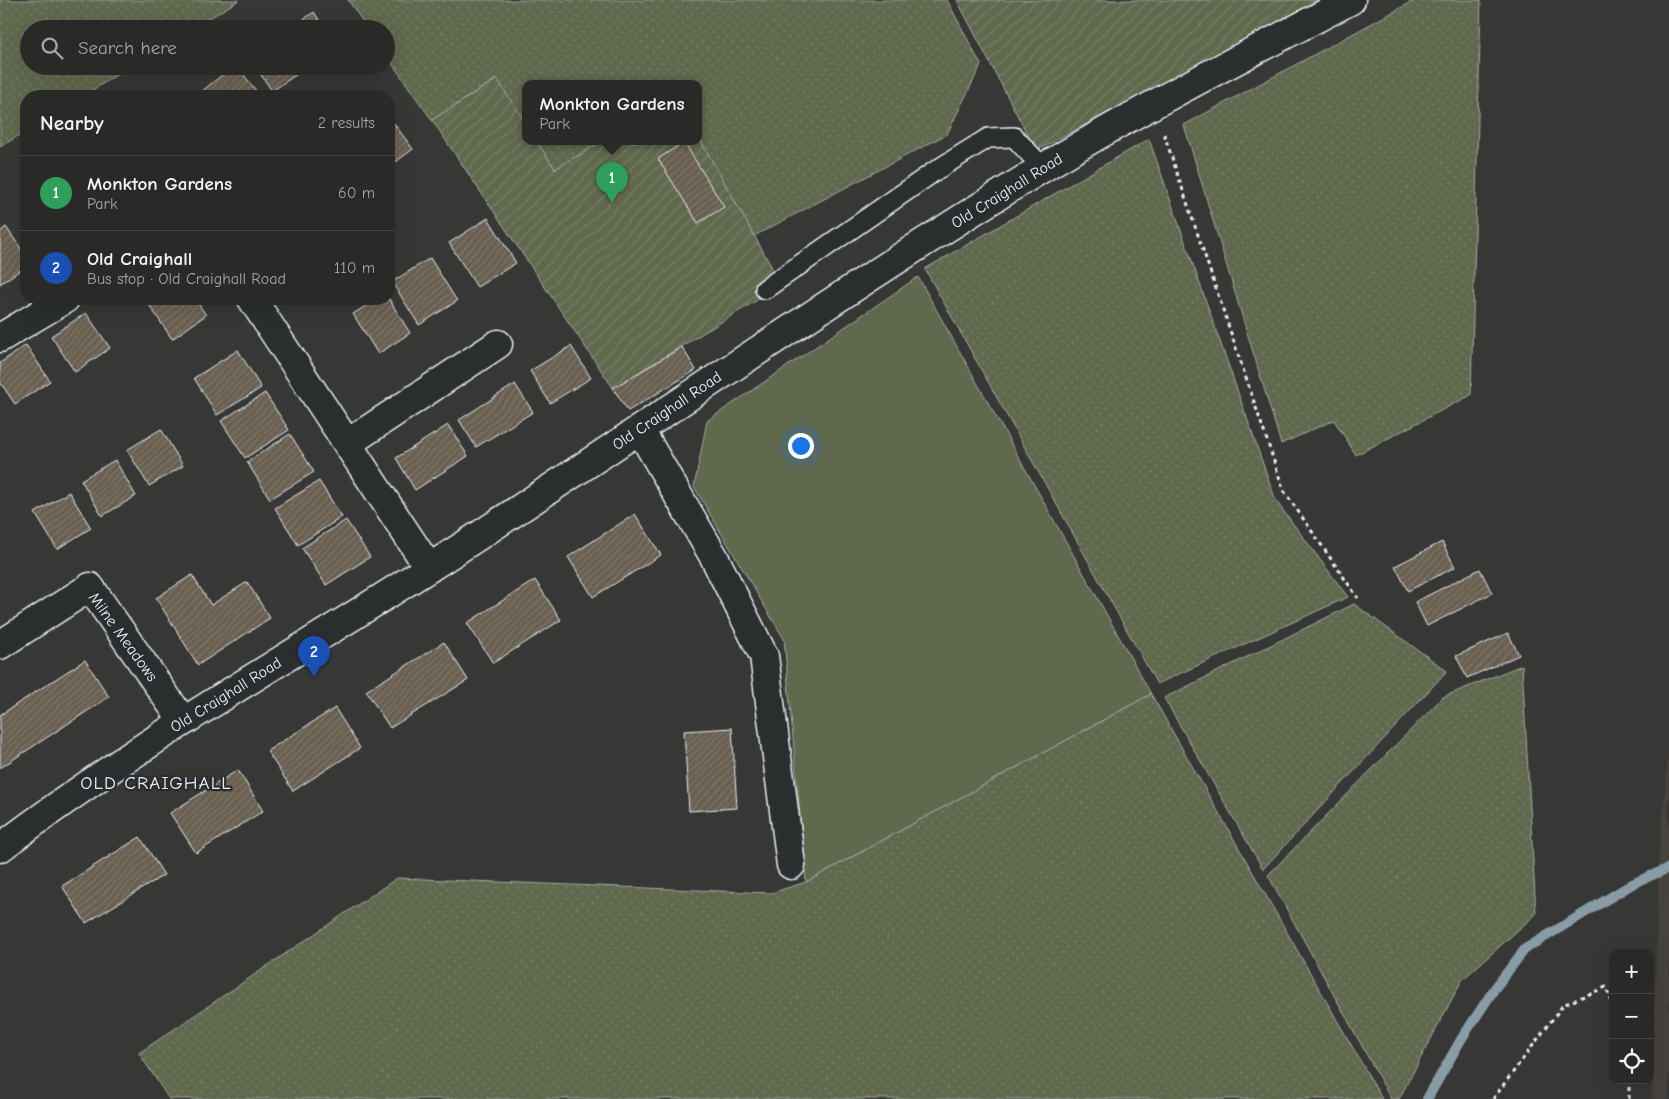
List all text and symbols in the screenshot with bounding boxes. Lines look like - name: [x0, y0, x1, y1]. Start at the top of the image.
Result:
- search box: [20, 20, 395, 75]
- icon: search: [38, 34, 66, 62]
- text: Search here: [78, 37, 177, 59]
- popup: [522, 80, 702, 145]
- text: Monkton Gardens: [539, 93, 685, 115]
- text: Nearby: [40, 111, 104, 135]
- text: 2 results: [318, 114, 375, 132]
- text: Park: [539, 115, 570, 133]
- street label: Old Craighall Road: [948, 150, 1066, 232]
- pin: 1: [596, 162, 628, 203]
- text: Monkton Gardens: [87, 173, 232, 195]
- text: 1: [53, 184, 59, 202]
- text: 60 m: [338, 184, 375, 202]
- text: Park: [87, 195, 118, 213]
- text: Old Craighall: [87, 248, 192, 270]
- text: 2: [52, 259, 60, 277]
- text: 110 m: [334, 259, 375, 277]
- text: Bus stop · Old Craighall Road: [87, 270, 286, 288]
- street label: Old Craighall Road: [609, 368, 725, 454]
- your location: [788, 433, 814, 459]
- street label: Milne Meadows: [85, 589, 161, 685]
- pin: 2: [298, 636, 330, 677]
- street label: Old Craighall Road: [167, 654, 285, 736]
- district label: OLD CRAIGHALL: [80, 772, 232, 794]
- map controls: [1609, 949, 1654, 1084]
- button: +: [1609, 949, 1654, 994]
- button: −: [1609, 994, 1654, 1039]
- button: locate: [1609, 1039, 1654, 1084]

